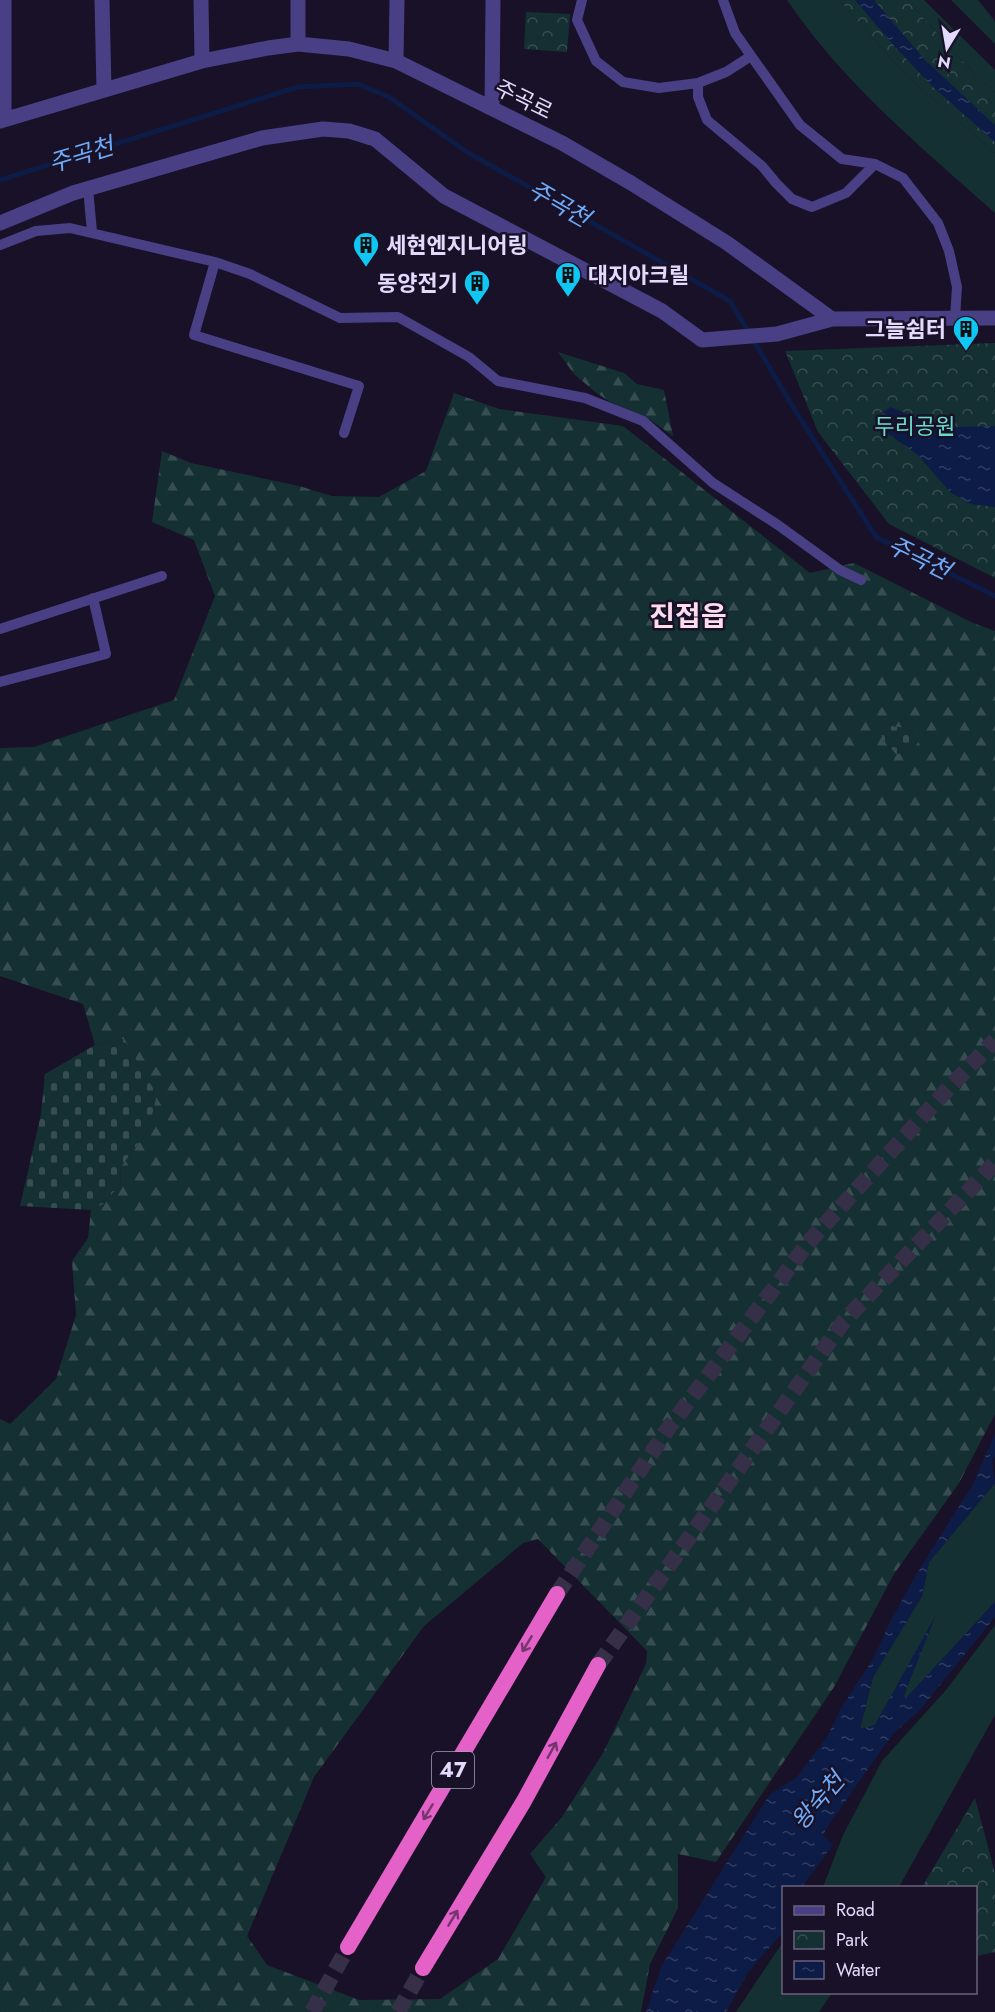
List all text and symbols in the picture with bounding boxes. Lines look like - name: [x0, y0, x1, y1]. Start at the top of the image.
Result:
- north arrow: [917, 18, 977, 78]
- text: N: [936, 50, 953, 75]
- street label: 주곡로: [490, 71, 558, 127]
- water label: 주곡천: [44, 127, 120, 181]
- water label: 주곡천: [522, 172, 599, 237]
- place label: 세현엔지니어링: [386, 229, 528, 261]
- building icon: 세현엔지니어링: [351, 230, 381, 268]
- place label: 대지아크릴: [588, 259, 689, 291]
- building icon: 대지아크릴: [553, 260, 583, 298]
- place label: 동양전기: [377, 267, 458, 299]
- building icon: 동양전기: [462, 268, 492, 306]
- place label: 그늘쉼터: [865, 313, 946, 345]
- building icon: 그늘쉼터: [951, 314, 981, 352]
- park label: 두리공원: [875, 410, 955, 442]
- water label: 주곡천: [882, 527, 959, 589]
- district label: 진접읍: [649, 596, 727, 637]
- one-way arrow: [521, 1635, 533, 1652]
- one-way arrow: [546, 1742, 558, 1759]
- road number: 47: [432, 1752, 474, 1788]
- water label: 왕숙천: [783, 1762, 854, 1837]
- one-way arrow: [422, 1803, 434, 1820]
- legend: [782, 1886, 977, 1994]
- text: Road: [836, 1897, 875, 1923]
- one-way arrow: [447, 1910, 459, 1927]
- text: Park: [836, 1927, 868, 1953]
- text: Water: [836, 1957, 881, 1983]

